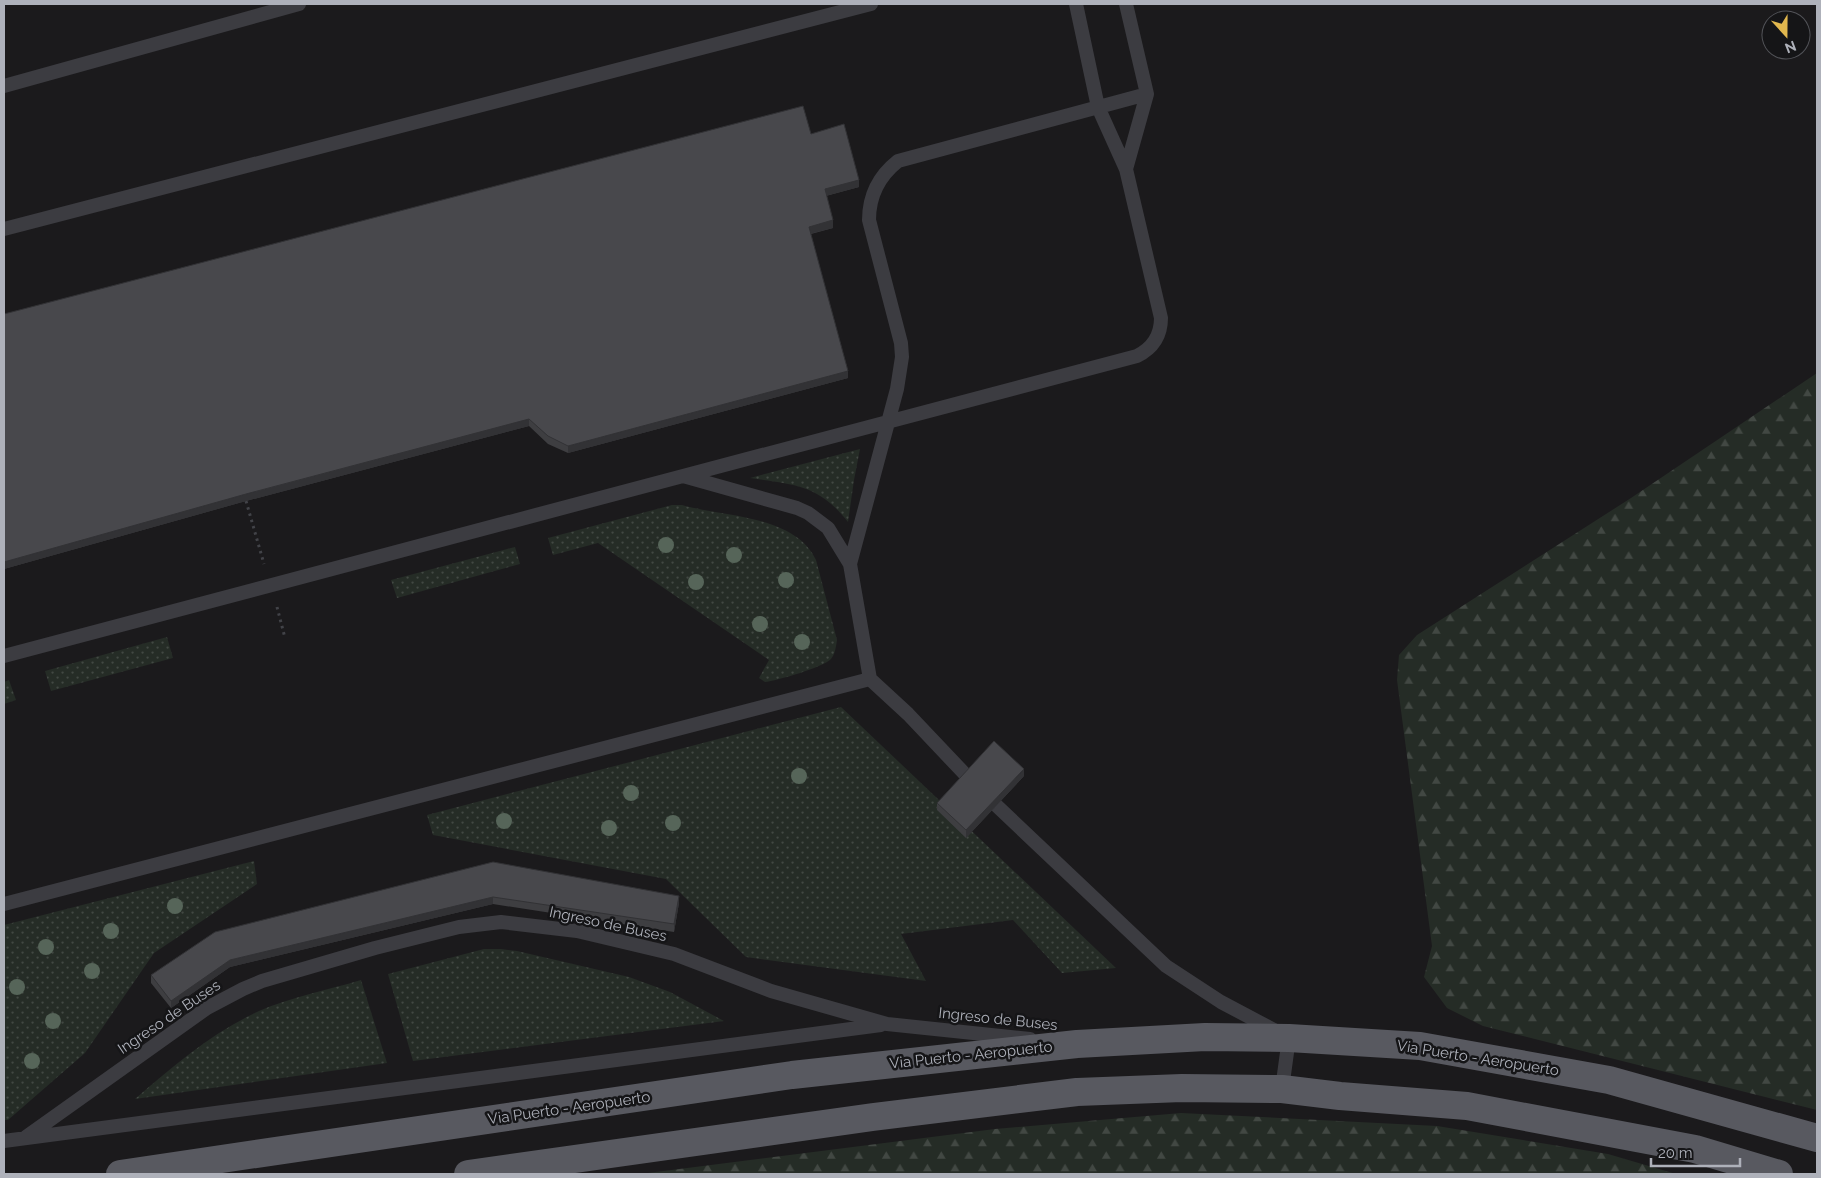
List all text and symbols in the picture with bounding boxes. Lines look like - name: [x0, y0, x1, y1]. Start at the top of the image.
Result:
- north arrow: [1761, 10, 1811, 60]
- text: N: [1783, 38, 1799, 57]
- street label: Ingreso de Buses: [548, 903, 668, 945]
- street label: Ingreso de Buses: [114, 976, 224, 1058]
- street label: Ingreso de Buses: [938, 1004, 1058, 1034]
- street label: Via Puerto - Aeropuerto: [1396, 1036, 1560, 1080]
- street label: Via Puerto - Aeropuerto: [889, 1037, 1053, 1073]
- street label: Via Puerto - Aeropuerto: [487, 1088, 651, 1128]
- scale bar: [1651, 1136, 1740, 1168]
- text: 20 m: [1658, 1144, 1693, 1162]

